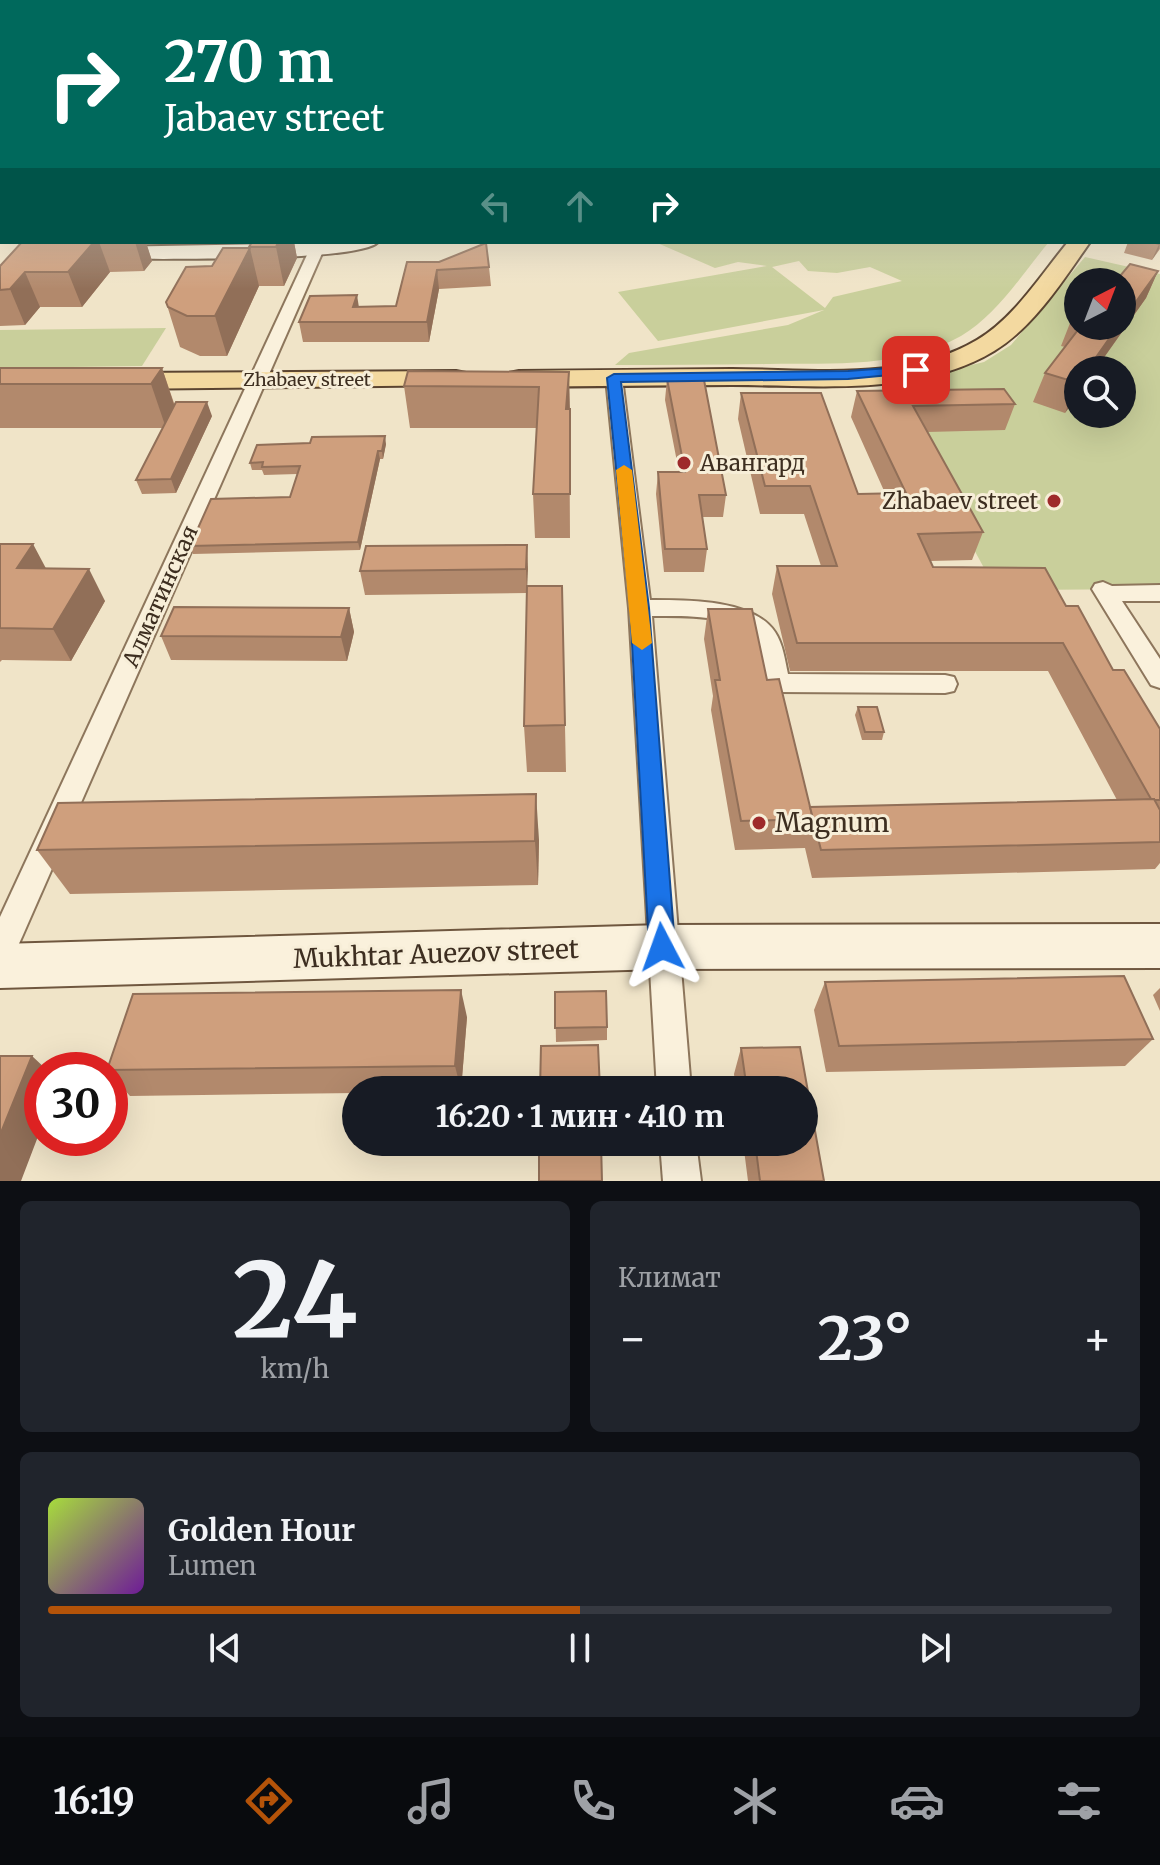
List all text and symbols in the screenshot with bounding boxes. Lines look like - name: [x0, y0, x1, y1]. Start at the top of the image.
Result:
- text: 270 m: [164, 27, 334, 97]
- icon: right: [32, 32, 136, 136]
- text: Jabaev street: [164, 96, 384, 141]
- icon: left: [474, 184, 518, 228]
- icon: ahead: [558, 184, 602, 228]
- icon: right: [642, 184, 686, 228]
- north arrow: [1064, 268, 1136, 340]
- map controls: [1064, 268, 1136, 428]
- pin: [882, 336, 950, 404]
- icon: arrive: [894, 348, 938, 392]
- button: search: [1064, 356, 1136, 428]
- street label: Zhabaev street: [243, 368, 371, 391]
- place label: Авангард: [699, 449, 805, 477]
- marker: Авангард: [675, 454, 693, 472]
- place label: Zhabaev street: [882, 487, 1038, 515]
- marker: Zhabaev street: [1045, 492, 1063, 510]
- street label: Алматинская: [116, 521, 204, 672]
- place label: Magnum: [775, 806, 890, 839]
- marker: Magnum: [750, 814, 768, 832]
- position arrow: [620, 905, 704, 989]
- street label: Mukhtar Auezov street: [293, 932, 579, 975]
- speed limit sign: 30: [24, 1052, 128, 1156]
- text: 16:20 · 1 мин · 410 m: [436, 1097, 724, 1135]
- text: 24: [232, 1235, 358, 1365]
- text: Климат: [618, 1261, 721, 1294]
- text: 23°: [817, 1301, 913, 1376]
- text: −: [618, 1311, 647, 1366]
- text: +: [1083, 1311, 1112, 1366]
- text: km/h: [261, 1352, 329, 1385]
- text: Golden Hour: [168, 1511, 355, 1549]
- text: Lumen: [168, 1549, 257, 1582]
- icon: previous: [203, 1626, 247, 1670]
- icon: pause: [558, 1626, 602, 1670]
- icon: next: [913, 1626, 957, 1670]
- icon: directions: [241, 1773, 297, 1829]
- icon: music: [403, 1773, 459, 1829]
- icon: phone: [565, 1773, 621, 1829]
- icon: climate: [727, 1773, 783, 1829]
- icon: car: [889, 1773, 945, 1829]
- icon: filters: [1051, 1773, 1107, 1829]
- text: 16:19: [53, 1779, 135, 1824]

